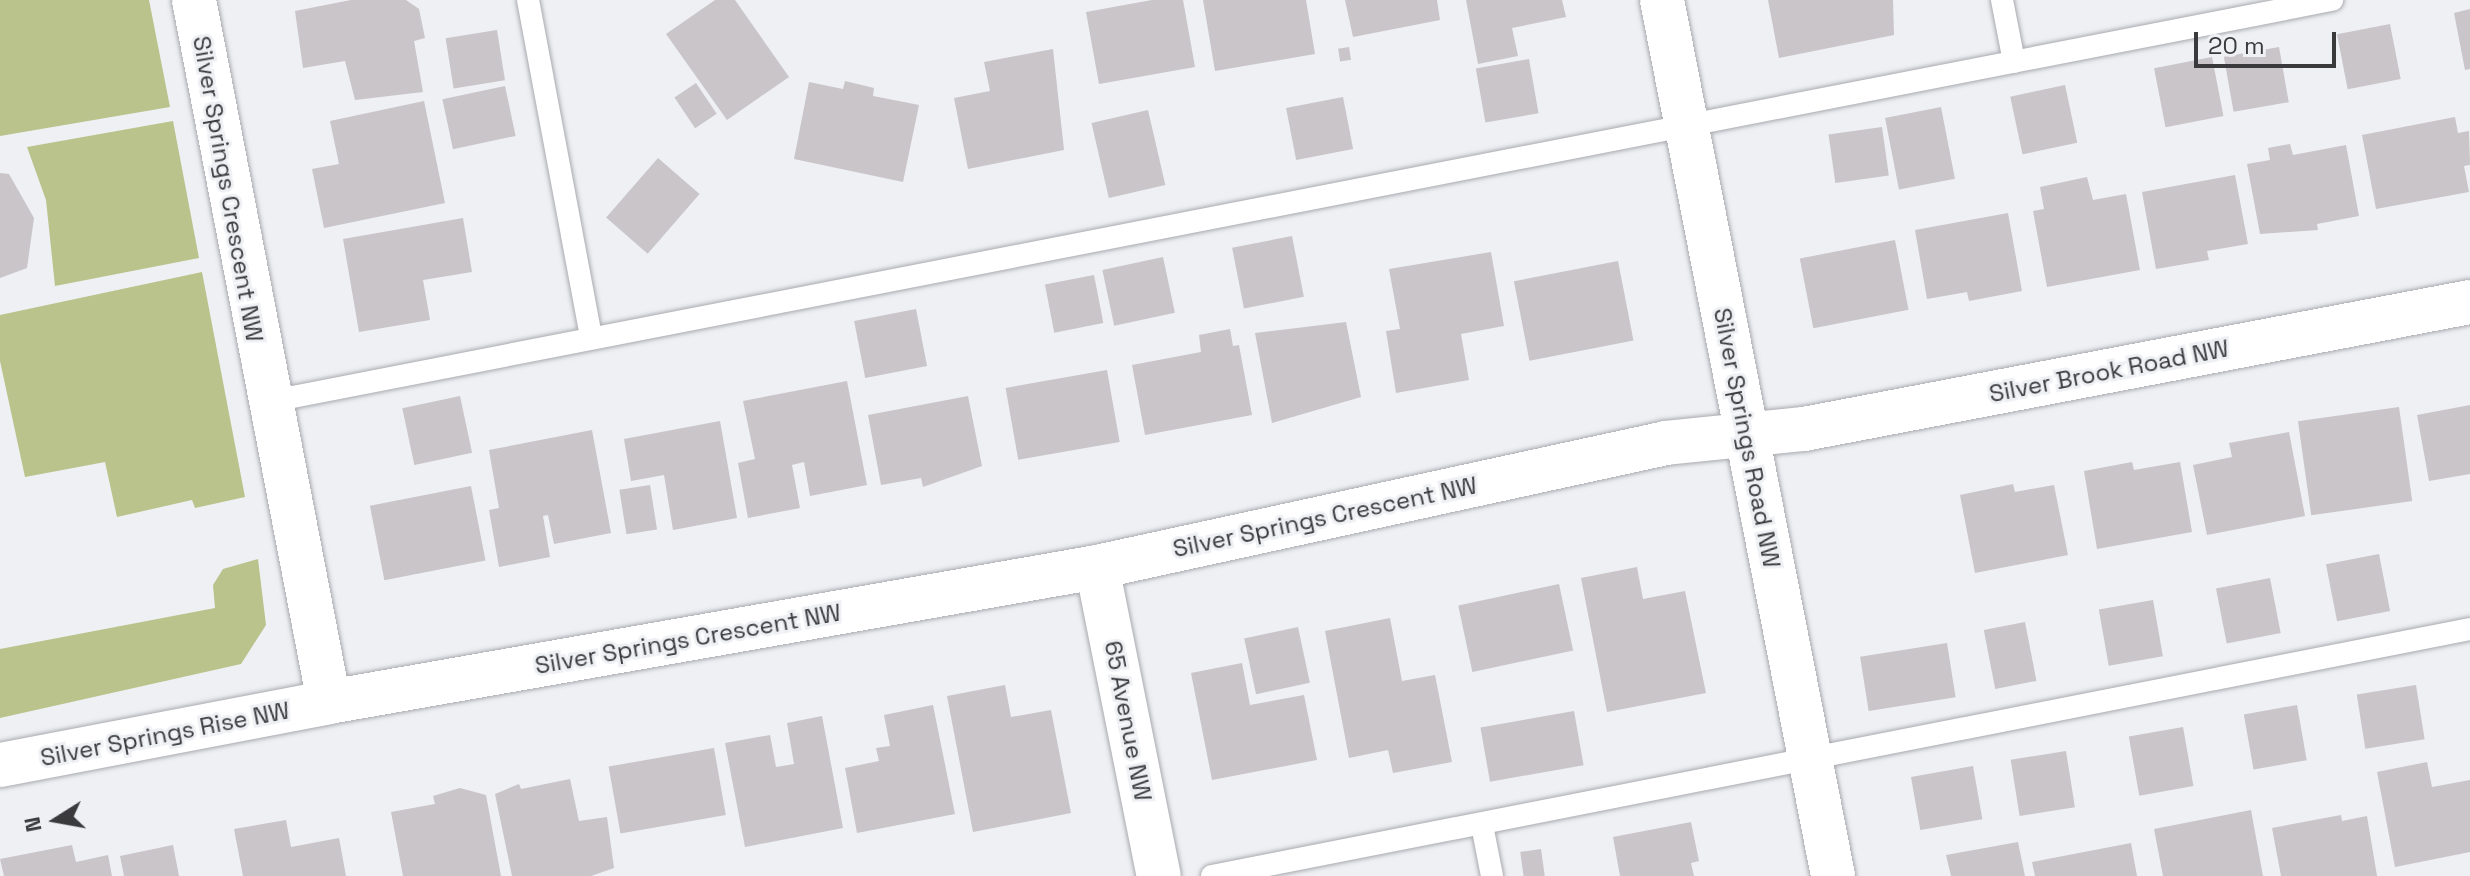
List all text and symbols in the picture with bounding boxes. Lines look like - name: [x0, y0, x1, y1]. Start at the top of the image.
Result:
- scale bar: [2198, 16, 2340, 66]
- text: 20 m: [2208, 30, 2265, 61]
- street label: Silver Springs Crescent NW: [187, 34, 269, 344]
- street label: Silver Springs Road NW: [1708, 305, 1786, 571]
- street label: Silver Brook Road NW: [1987, 334, 2231, 408]
- street label: Silver Springs Crescent NW: [1170, 471, 1480, 563]
- street label: Silver Springs Crescent NW: [533, 598, 843, 680]
- street label: 65 Avenue NW: [1098, 638, 1158, 804]
- street label: Silver Springs Rise NW: [38, 696, 292, 772]
- north arrow: [16, 780, 96, 860]
- text: N: [17, 815, 48, 834]

